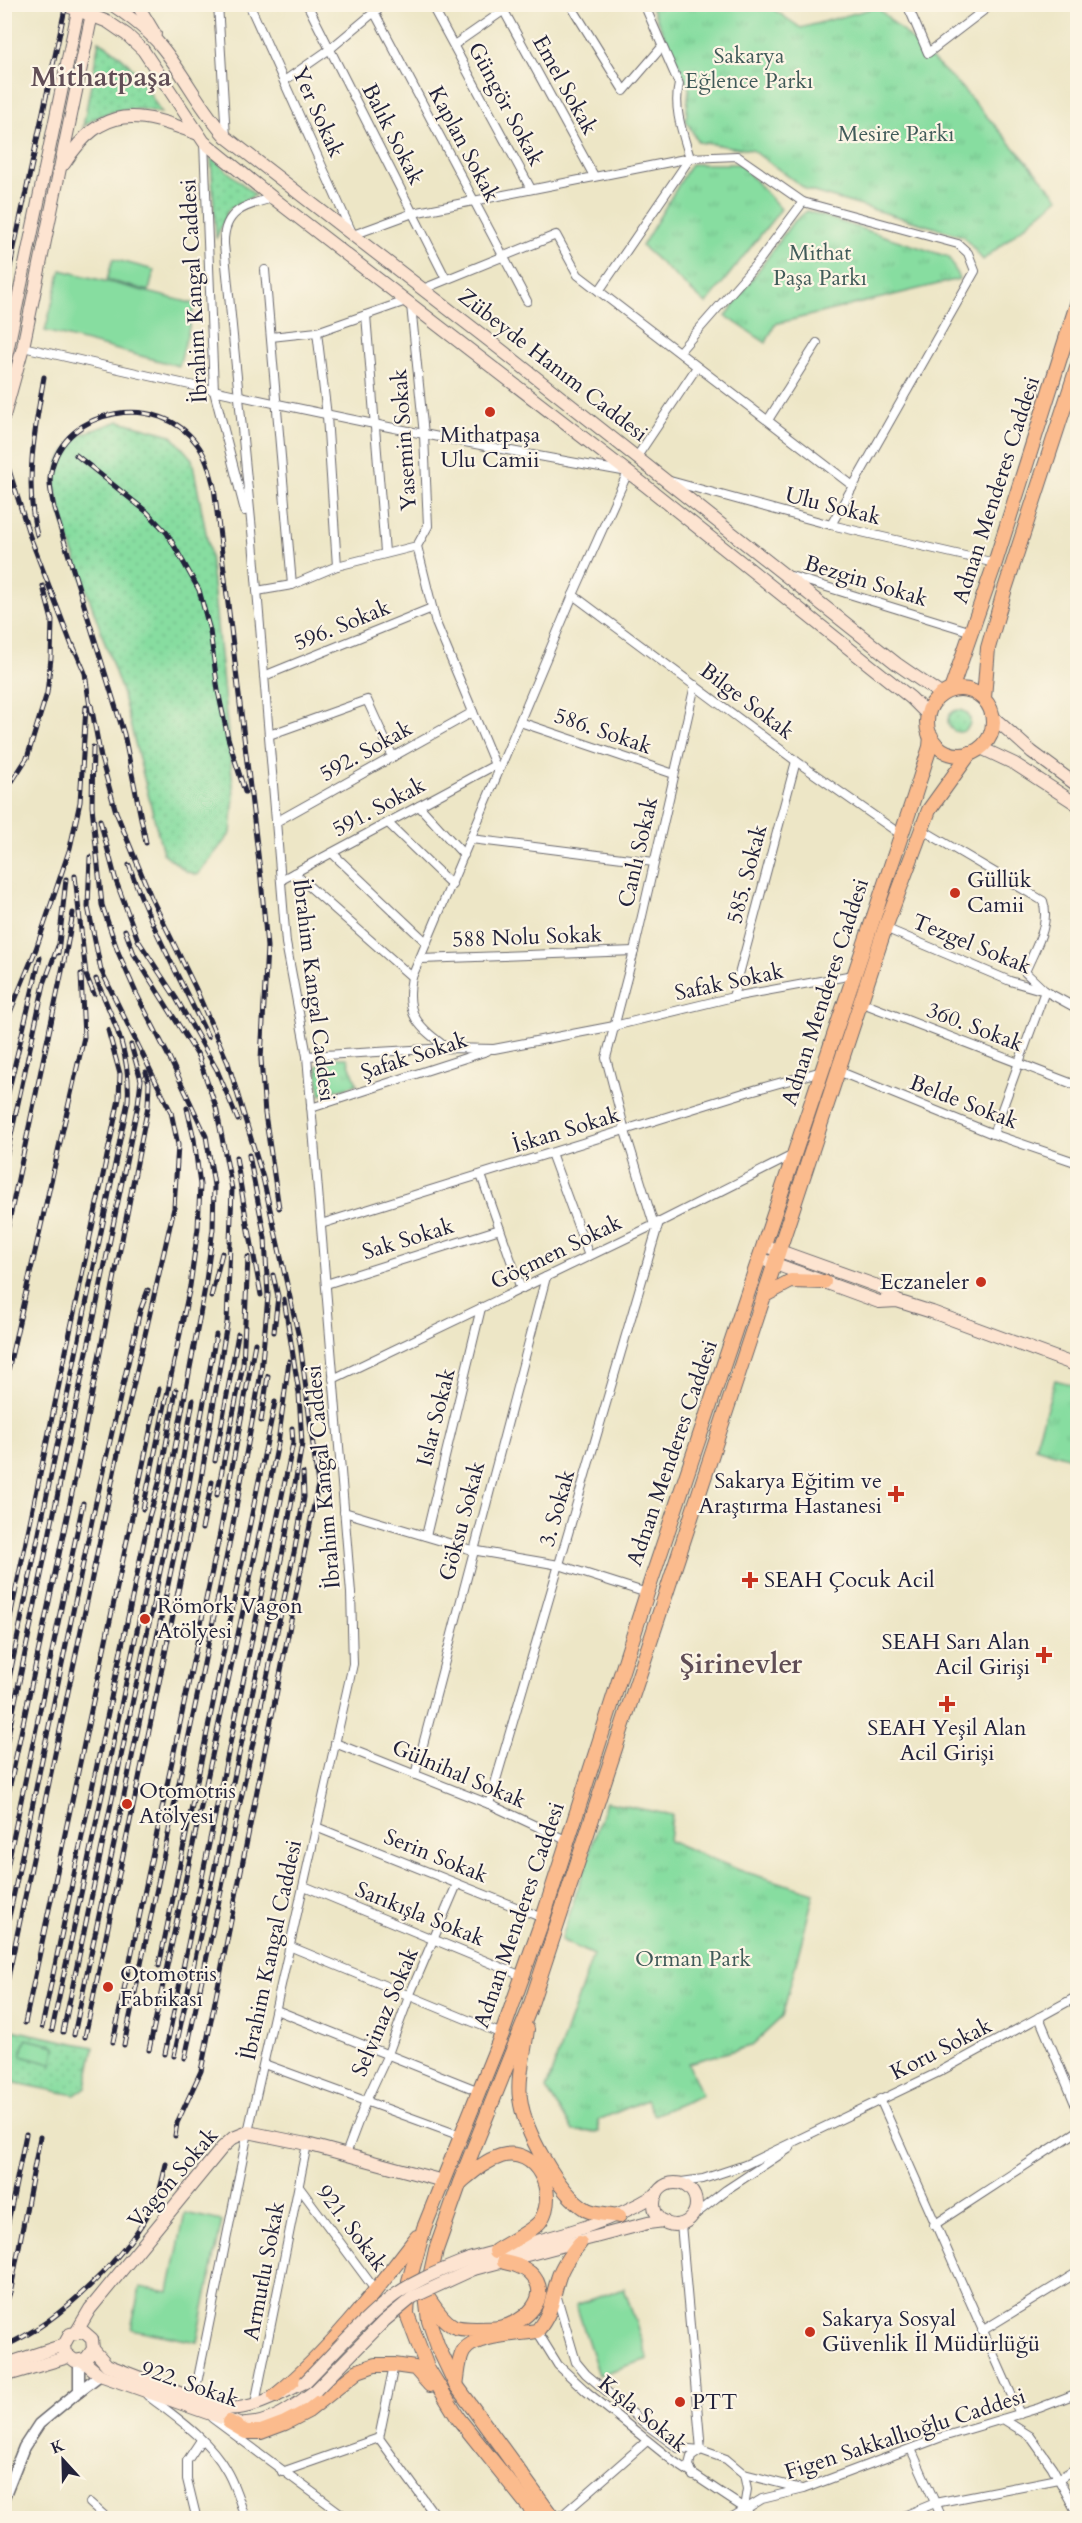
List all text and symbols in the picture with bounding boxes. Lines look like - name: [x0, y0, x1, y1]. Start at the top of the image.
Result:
- street label: Emel Sokak: [525, 30, 605, 140]
- street label: Güngör Sokak: [461, 37, 551, 171]
- park label: Sakarya Eğlence Parkı: [685, 41, 813, 96]
- district label: Mithatpaşa: [30, 58, 172, 96]
- street label: Yer Sokak: [285, 62, 351, 162]
- street label: Balık Sokak: [355, 78, 431, 190]
- street label: Kaplan Sokak: [421, 81, 507, 207]
- park label: Mesire Parkı: [838, 119, 954, 149]
- street label: İbrahim Kangal Caddesi: [173, 178, 215, 404]
- park label: Mithat Paşa Parkı: [773, 238, 867, 293]
- street label: Zübeyde Hanım Caddesi: [452, 281, 654, 449]
- street label: Yasemin Sokak: [384, 368, 424, 512]
- street label: Adnan Menderes Caddesi: [945, 373, 1047, 607]
- marker: Mithatpaşa Ulu Camii: [483, 405, 497, 419]
- place label: Mithatpaşa Ulu Camii: [440, 420, 541, 475]
- street label: Ulu Sokak: [782, 480, 884, 532]
- street label: Bezgin Sokak: [801, 548, 932, 614]
- street label: 596. Sokak: [289, 592, 395, 658]
- street label: Bilge Sokak: [694, 656, 801, 746]
- street label: 586. Sokak: [550, 700, 656, 762]
- street label: 592. Sokak: [314, 713, 418, 789]
- street label: 591. Sokak: [327, 770, 431, 844]
- street label: Canlı Sokak: [611, 794, 665, 910]
- street label: 585. Sokak: [719, 821, 775, 927]
- place label: Güllük Camii: [967, 865, 1032, 920]
- street label: Adnan Menderes Caddesi: [774, 875, 876, 1109]
- street label: İbrahim Kangal Caddesi: [285, 877, 343, 1103]
- marker: Güllük Camii: [948, 886, 962, 900]
- street label: Tezgel Sokak: [908, 907, 1036, 982]
- street label: 588 Nolu Sokak: [452, 919, 603, 955]
- street label: Safak Sokak: [672, 956, 786, 1008]
- street label: 360. Sokak: [922, 995, 1028, 1059]
- street label: Şafak Sokak: [357, 1025, 471, 1087]
- street label: Belde Sokak: [905, 1068, 1023, 1137]
- street label: İskan Sokak: [509, 1099, 623, 1161]
- street label: Göçmen Sokak: [485, 1207, 627, 1297]
- street label: Sak Sokak: [359, 1211, 458, 1267]
- place label: Eczaneler: [880, 1267, 970, 1297]
- marker: Eczaneler: [974, 1275, 988, 1289]
- street label: Adnan Menderes Caddesi: [619, 1336, 725, 1570]
- street label: İbrahim Kangal Caddesi: [298, 1364, 348, 1590]
- street label: Islar Sokak: [409, 1365, 463, 1469]
- street label: Göksu Sokak: [432, 1458, 492, 1584]
- street label: 3. Sokak: [532, 1466, 582, 1550]
- place label: Sakarya Eğitim ve Araştırma Hastanesi: [699, 1466, 882, 1521]
- marker: Sakarya Eğitim ve Araştırma Hastanesi: [887, 1485, 905, 1503]
- place label: SEAH Çocuk Acil: [764, 1565, 935, 1595]
- marker: SEAH Çocuk Acil: [741, 1571, 759, 1589]
- place label: Römork Vagon Atölyesi: [157, 1591, 303, 1646]
- marker: Römork Vagon Atölyesi: [138, 1612, 152, 1626]
- place label: SEAH Sarı Alan Acil Girişi: [882, 1627, 1030, 1682]
- district label: Şirinevler: [680, 1645, 803, 1683]
- marker: SEAH Sarı Alan Acil Girişi: [1035, 1646, 1053, 1664]
- marker: SEAH Yeşil Alan Acil Girişi: [938, 1695, 956, 1713]
- place label: SEAH Yeşil Alan Acil Girişi: [867, 1713, 1027, 1768]
- street label: Gülnihal Sokak: [387, 1732, 531, 1816]
- place label: Otomotris Atölyesi: [139, 1776, 236, 1831]
- marker: Otomotris Atölyesi: [120, 1797, 134, 1811]
- street label: Adnan Menderes Caddesi: [466, 1798, 572, 2032]
- street label: Serin Sokak: [380, 1822, 493, 1891]
- street label: İbrahim Kangal Caddesi: [233, 1837, 309, 2063]
- street label: Sarıkışla Sokak: [351, 1874, 489, 1954]
- street label: Selvinaz Sokak: [344, 1943, 426, 2081]
- park label: Orman Park: [635, 1944, 751, 1974]
- place label: Otomotris Fabrikası: [120, 1959, 217, 2014]
- marker: Otomotris Fabrikası: [101, 1980, 115, 1994]
- street label: Koru Sokak: [885, 2011, 997, 2087]
- street label: Vagon Sokak: [121, 2121, 225, 2235]
- street label: 921. Sokak: [310, 2179, 395, 2278]
- street label: Armutlu Sokak: [236, 2199, 292, 2343]
- place label: Sakarya Sosyal Güvenlik İl Müdürlüğü: [822, 2304, 1040, 2359]
- marker: Sakarya Sosyal Güvenlik İl Müdürlüğü: [803, 2325, 817, 2339]
- street label: 922. Sokak: [137, 2353, 243, 2415]
- street label: Kışla Sokak: [592, 2369, 694, 2459]
- street label: Figen Sakkallıoğlu Caddesi: [781, 2381, 1029, 2487]
- place label: PTT: [692, 2387, 737, 2417]
- marker: PTT: [673, 2395, 687, 2409]
- north arrow: [33, 2430, 93, 2490]
- text: K: [48, 2434, 68, 2460]

